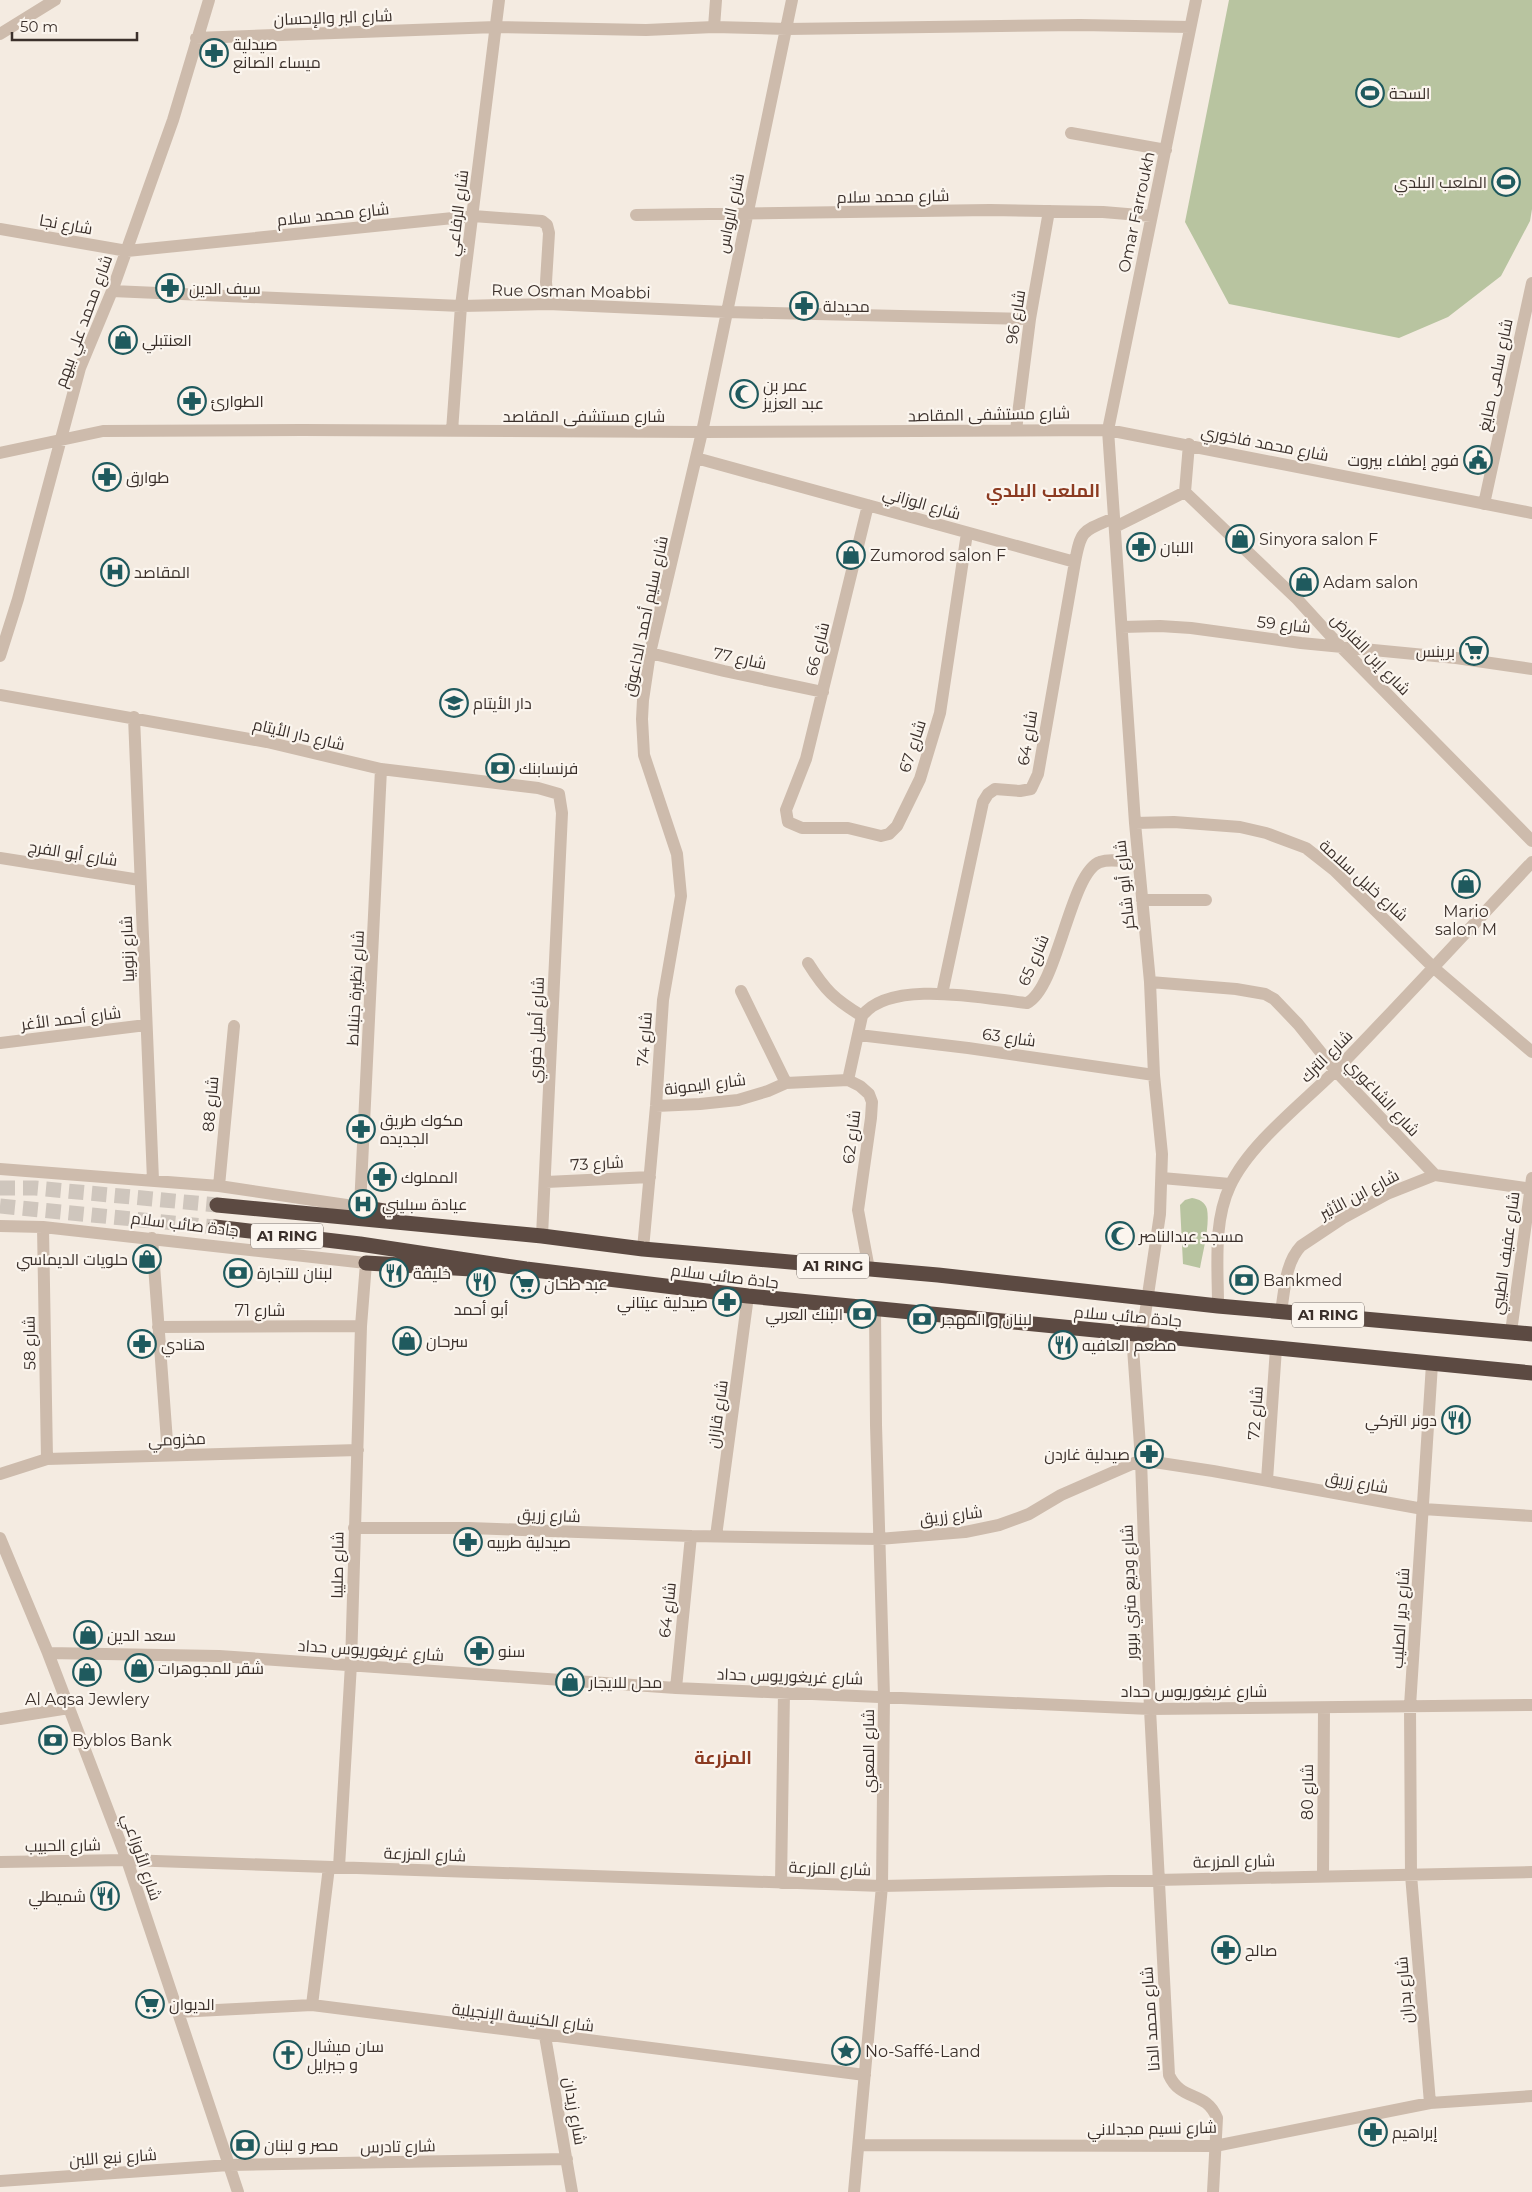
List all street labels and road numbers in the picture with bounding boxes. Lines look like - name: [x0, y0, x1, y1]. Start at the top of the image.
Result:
- street label: شارع البر والإحسان: [273, 6, 393, 31]
- street label: Omar Farroukh: [1114, 150, 1159, 274]
- street label: شارع الرفاعي: [443, 169, 476, 258]
- street label: شارع الرواس: [713, 171, 750, 255]
- street label: شارع محمد سلام: [837, 186, 950, 209]
- street label: شارع محمد سلام: [276, 199, 390, 232]
- street label: شارع نجا: [37, 210, 94, 240]
- street label: شارع محمد علي بيهم: [51, 253, 120, 391]
- street label: Rue Osman Moabbi: [491, 281, 651, 302]
- street label: شارع 96: [1002, 289, 1031, 346]
- street label: شارع سلمى صايغ: [1474, 317, 1519, 434]
- street label: شارع مستشفى المقاصد: [908, 404, 1070, 427]
- street label: شارع مستشفى المقاصد: [503, 407, 665, 428]
- street label: شارع محمد فاخوري: [1199, 422, 1330, 469]
- street label: شارع الوزاني: [880, 483, 963, 527]
- street label: شارع سليم أحمد الداعوق: [619, 534, 674, 699]
- street label: شارع إبن الفارض: [1326, 610, 1414, 700]
- street label: شارع 59: [1256, 612, 1312, 639]
- street label: شارع 66: [802, 620, 835, 678]
- street label: شارع 77: [711, 644, 768, 675]
- street label: شارع 64: [1014, 709, 1043, 767]
- street label: شارع دار الأيتام: [251, 715, 347, 756]
- street label: شارع 67: [895, 717, 932, 775]
- street label: شارع خليل سلامة: [1314, 836, 1412, 927]
- street label: شارع أبو الفرج: [27, 837, 119, 872]
- street label: شارع أبو شاكر: [1110, 839, 1141, 932]
- street label: شارع زنوبيا: [117, 915, 140, 983]
- street label: شارع نظيرة جنبلاط: [343, 930, 370, 1046]
- street label: شارع 65: [1014, 932, 1055, 990]
- street label: شارع أميل خوري: [525, 976, 552, 1084]
- street label: شارع أحمد الأغر: [19, 1003, 122, 1036]
- street label: شارع 74: [633, 1011, 658, 1067]
- street label: شارع 63: [981, 1024, 1037, 1053]
- street label: شارع الترك: [1296, 1026, 1358, 1088]
- street label: شارع الشاغوري: [1339, 1054, 1424, 1143]
- street label: شارع اليمونة: [663, 1070, 747, 1101]
- street label: شارع 88: [199, 1076, 224, 1133]
- street label: شارع 62: [839, 1109, 866, 1165]
- street label: شارع 73: [570, 1153, 624, 1176]
- street label: شارع ابن الأثير: [1315, 1166, 1403, 1226]
- street label: شارع عفيف الطيبي: [1487, 1190, 1527, 1316]
- street label: جادة صائب سلام: [130, 1208, 240, 1243]
- road number: A1 RING: [251, 1224, 323, 1248]
- road number: A1 RING: [797, 1254, 869, 1278]
- street label: جادة صائب سلام: [670, 1260, 780, 1295]
- street label: شارع 71: [235, 1301, 285, 1322]
- street label: جادة صائب سلام: [1073, 1302, 1183, 1333]
- road number: A1 RING: [1292, 1302, 1364, 1328]
- street label: شارع 58: [20, 1316, 41, 1370]
- street label: شارع قازان: [703, 1379, 734, 1450]
- street label: شارع 72: [1244, 1386, 1269, 1441]
- street label: مخزومي: [148, 1429, 206, 1454]
- street label: شارع زريق: [1324, 1468, 1390, 1499]
- street label: شارع زريق: [918, 1502, 984, 1531]
- street label: شارع زريق: [517, 1505, 581, 1528]
- street label: شارع وديع متري بربور: [1118, 1524, 1145, 1661]
- street label: شارع صليبا: [327, 1531, 350, 1599]
- street label: شارع دير الصليب: [1387, 1567, 1416, 1669]
- street label: شارع 64: [655, 1581, 682, 1639]
- street label: شارع غريغوريوس حداد: [297, 1636, 445, 1667]
- street label: شارع غريغوريوس حداد: [716, 1664, 864, 1691]
- street label: شارع غريغوريوس حداد: [1121, 1682, 1267, 1703]
- street label: شارع المعري: [859, 1709, 882, 1793]
- street label: شارع 80: [1298, 1764, 1319, 1820]
- street label: شارع الأوزاعي: [114, 1811, 165, 1904]
- street label: شارع الحبيب: [25, 1835, 101, 1858]
- street label: شارع المزرعة: [383, 1844, 466, 1867]
- street label: شارع المزرعة: [1193, 1851, 1275, 1874]
- street label: شارع المزرعة: [788, 1858, 871, 1881]
- street label: شارع بدران: [1392, 1955, 1419, 2024]
- street label: شارع محمد الدنا: [1137, 1966, 1166, 2072]
- street label: شارع الكنيسة الإنجيلية: [451, 1999, 595, 2038]
- street label: شارع زيدان: [557, 2076, 590, 2147]
- street label: شارع نسيم مجدلاني: [1087, 2118, 1217, 2143]
- street label: شارع تادرس: [360, 2136, 436, 2159]
- street label: شارع نبع اللبن: [69, 2145, 158, 2172]

